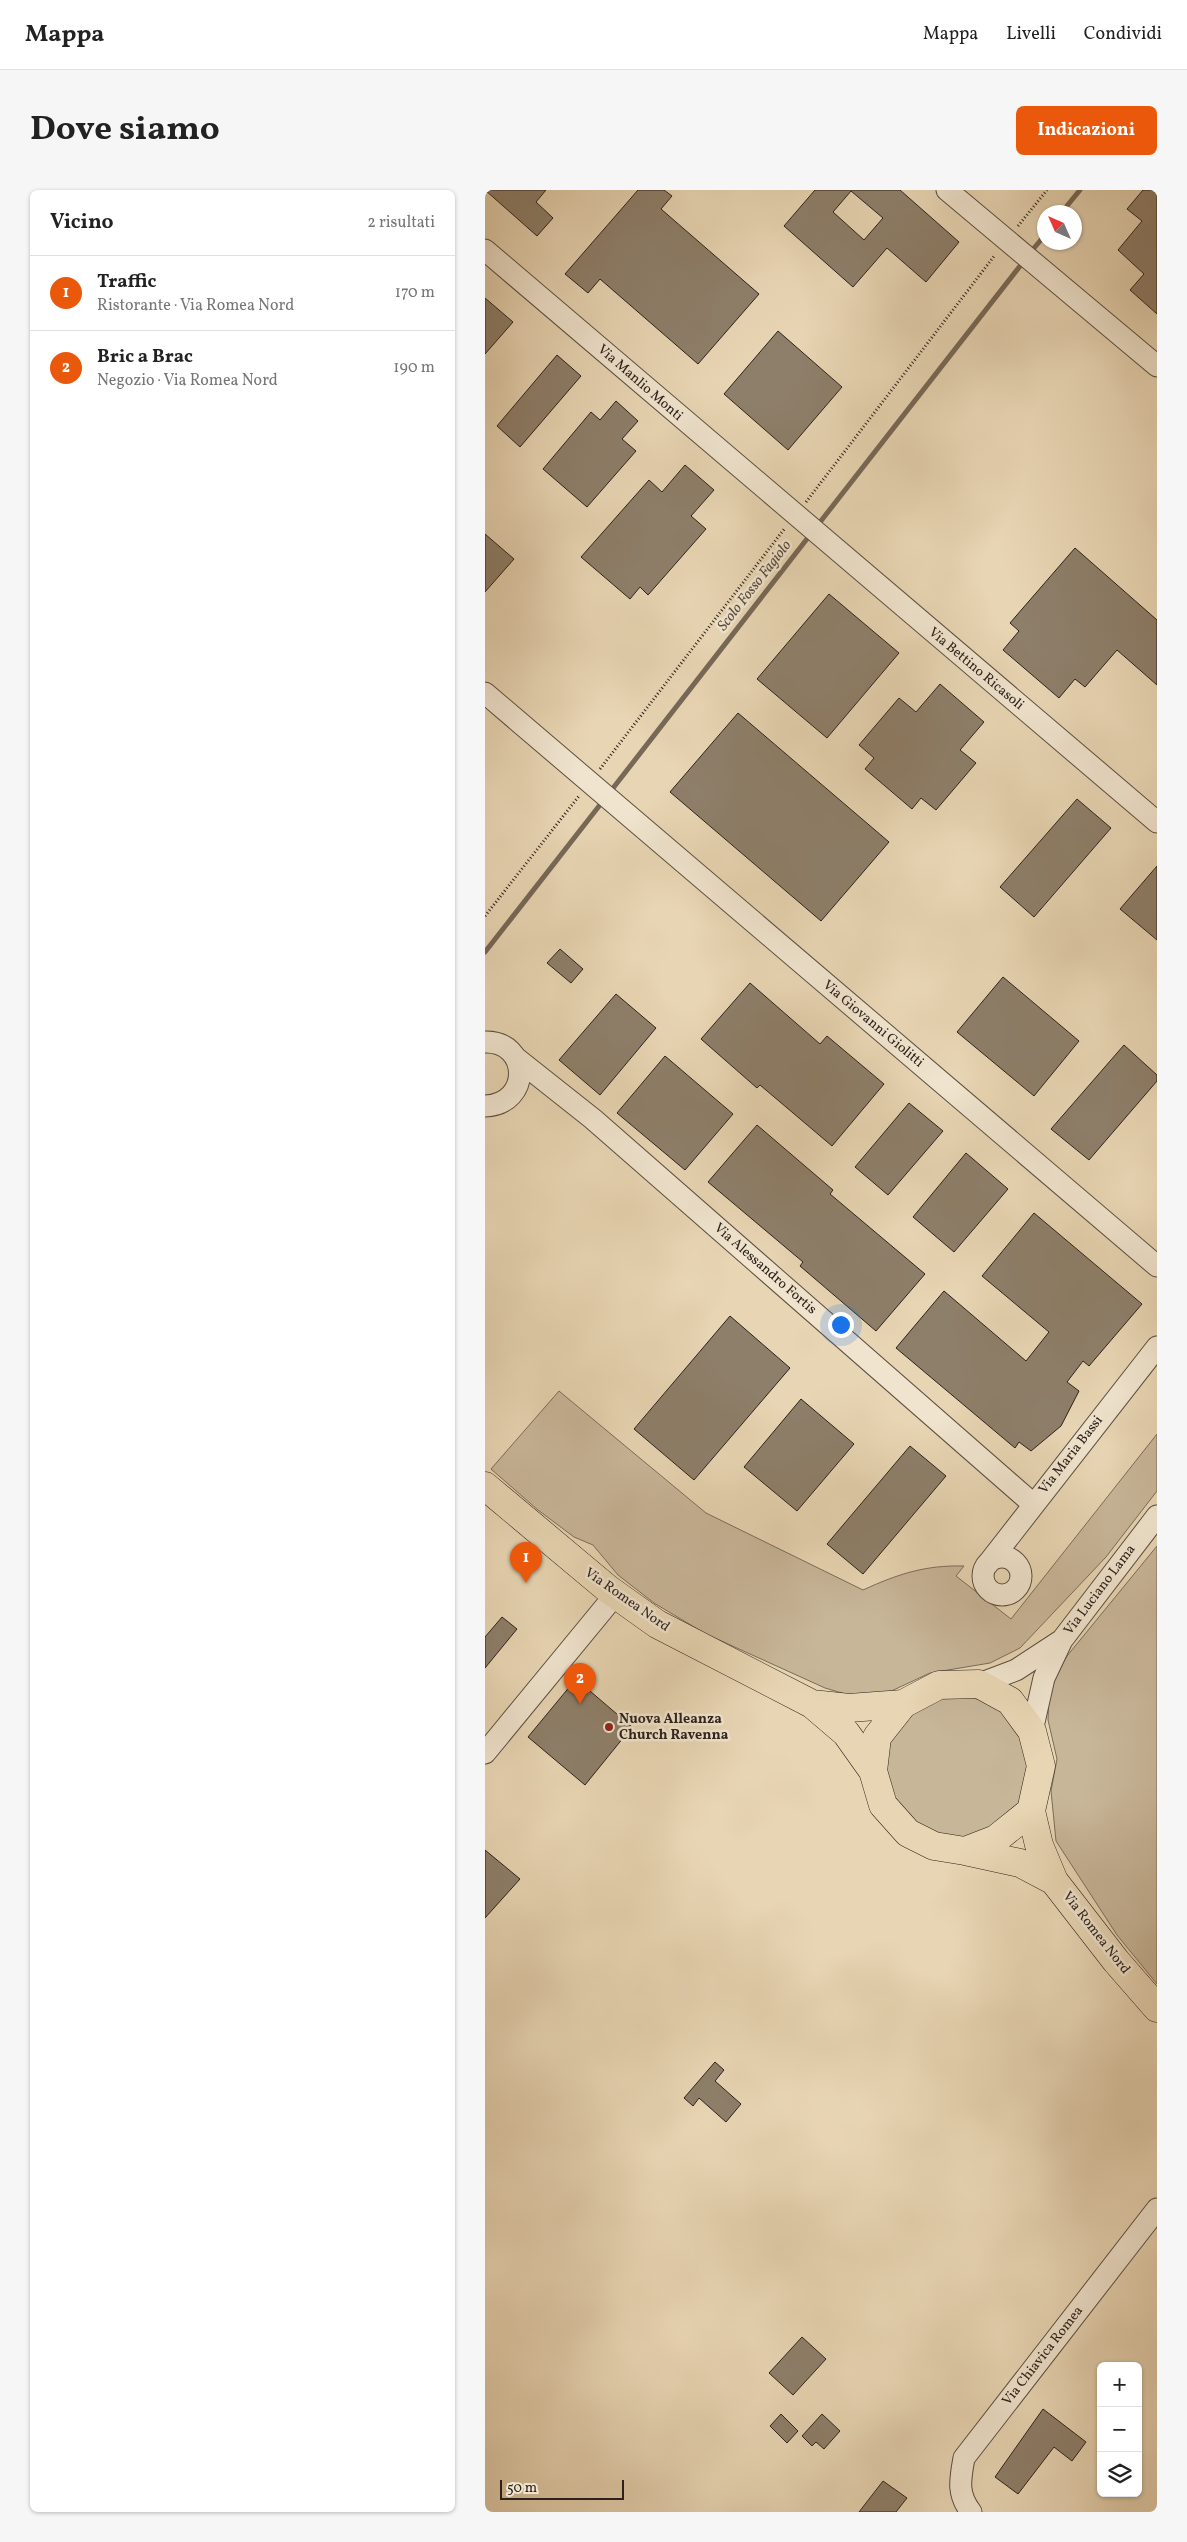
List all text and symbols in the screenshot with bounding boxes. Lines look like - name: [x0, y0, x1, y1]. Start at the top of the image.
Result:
- text: Mappa: [25, 18, 104, 52]
- text: Mappa: [923, 22, 978, 47]
- text: Livelli: [1006, 22, 1056, 47]
- text: Condividi: [1084, 22, 1162, 47]
- text: Dove siamo: [30, 106, 220, 154]
- button: Indicazioni: [1016, 106, 1157, 155]
- north arrow: [1037, 205, 1082, 250]
- text: Vicino: [50, 208, 114, 237]
- text: 2 risultati: [367, 212, 435, 234]
- text: Traffic: [97, 269, 156, 295]
- text: 1: [63, 282, 69, 304]
- text: 170 m: [395, 282, 435, 304]
- text: Ristorante · Via Romea Nord: [97, 295, 294, 317]
- street label: Via Manlio Monti: [593, 341, 687, 425]
- text: Bric a Brac: [97, 344, 193, 370]
- text: 2: [62, 357, 70, 379]
- text: 190 m: [393, 357, 435, 379]
- text: Negozio · Via Romea Nord: [97, 370, 278, 392]
- water label: Scolo Fosso Fagiolo: [713, 536, 797, 636]
- street label: Via Bettino Ricasoli: [924, 623, 1028, 715]
- street label: Via Giovanni Giolitti: [818, 976, 928, 1072]
- street label: Via Alessandro Fortis: [710, 1219, 820, 1319]
- your location: [828, 1312, 854, 1338]
- street label: Via Maria Bassi: [1034, 1412, 1108, 1498]
- street label: Via Luciano Lama: [1060, 1541, 1140, 1639]
- pin: 1: [510, 1542, 542, 1583]
- street label: Via Romea Nord: [581, 1564, 674, 1637]
- pin: 2: [564, 1663, 596, 1704]
- place label: Nuova Alleanza Church Ravenna: [619, 1710, 729, 1745]
- marker: Nuova Alleanza Church Ravenna: [603, 1721, 615, 1733]
- street label: Via Romea Nord: [1058, 1888, 1134, 1978]
- street label: Via Chiavica Romea: [998, 2302, 1088, 2410]
- map controls: [1097, 2362, 1142, 2497]
- button: +: [1097, 2362, 1142, 2407]
- button: −: [1097, 2407, 1142, 2452]
- button: layers: [1097, 2452, 1142, 2497]
- scale bar: [500, 2477, 624, 2500]
- text: 50 m: [507, 2479, 537, 2498]

